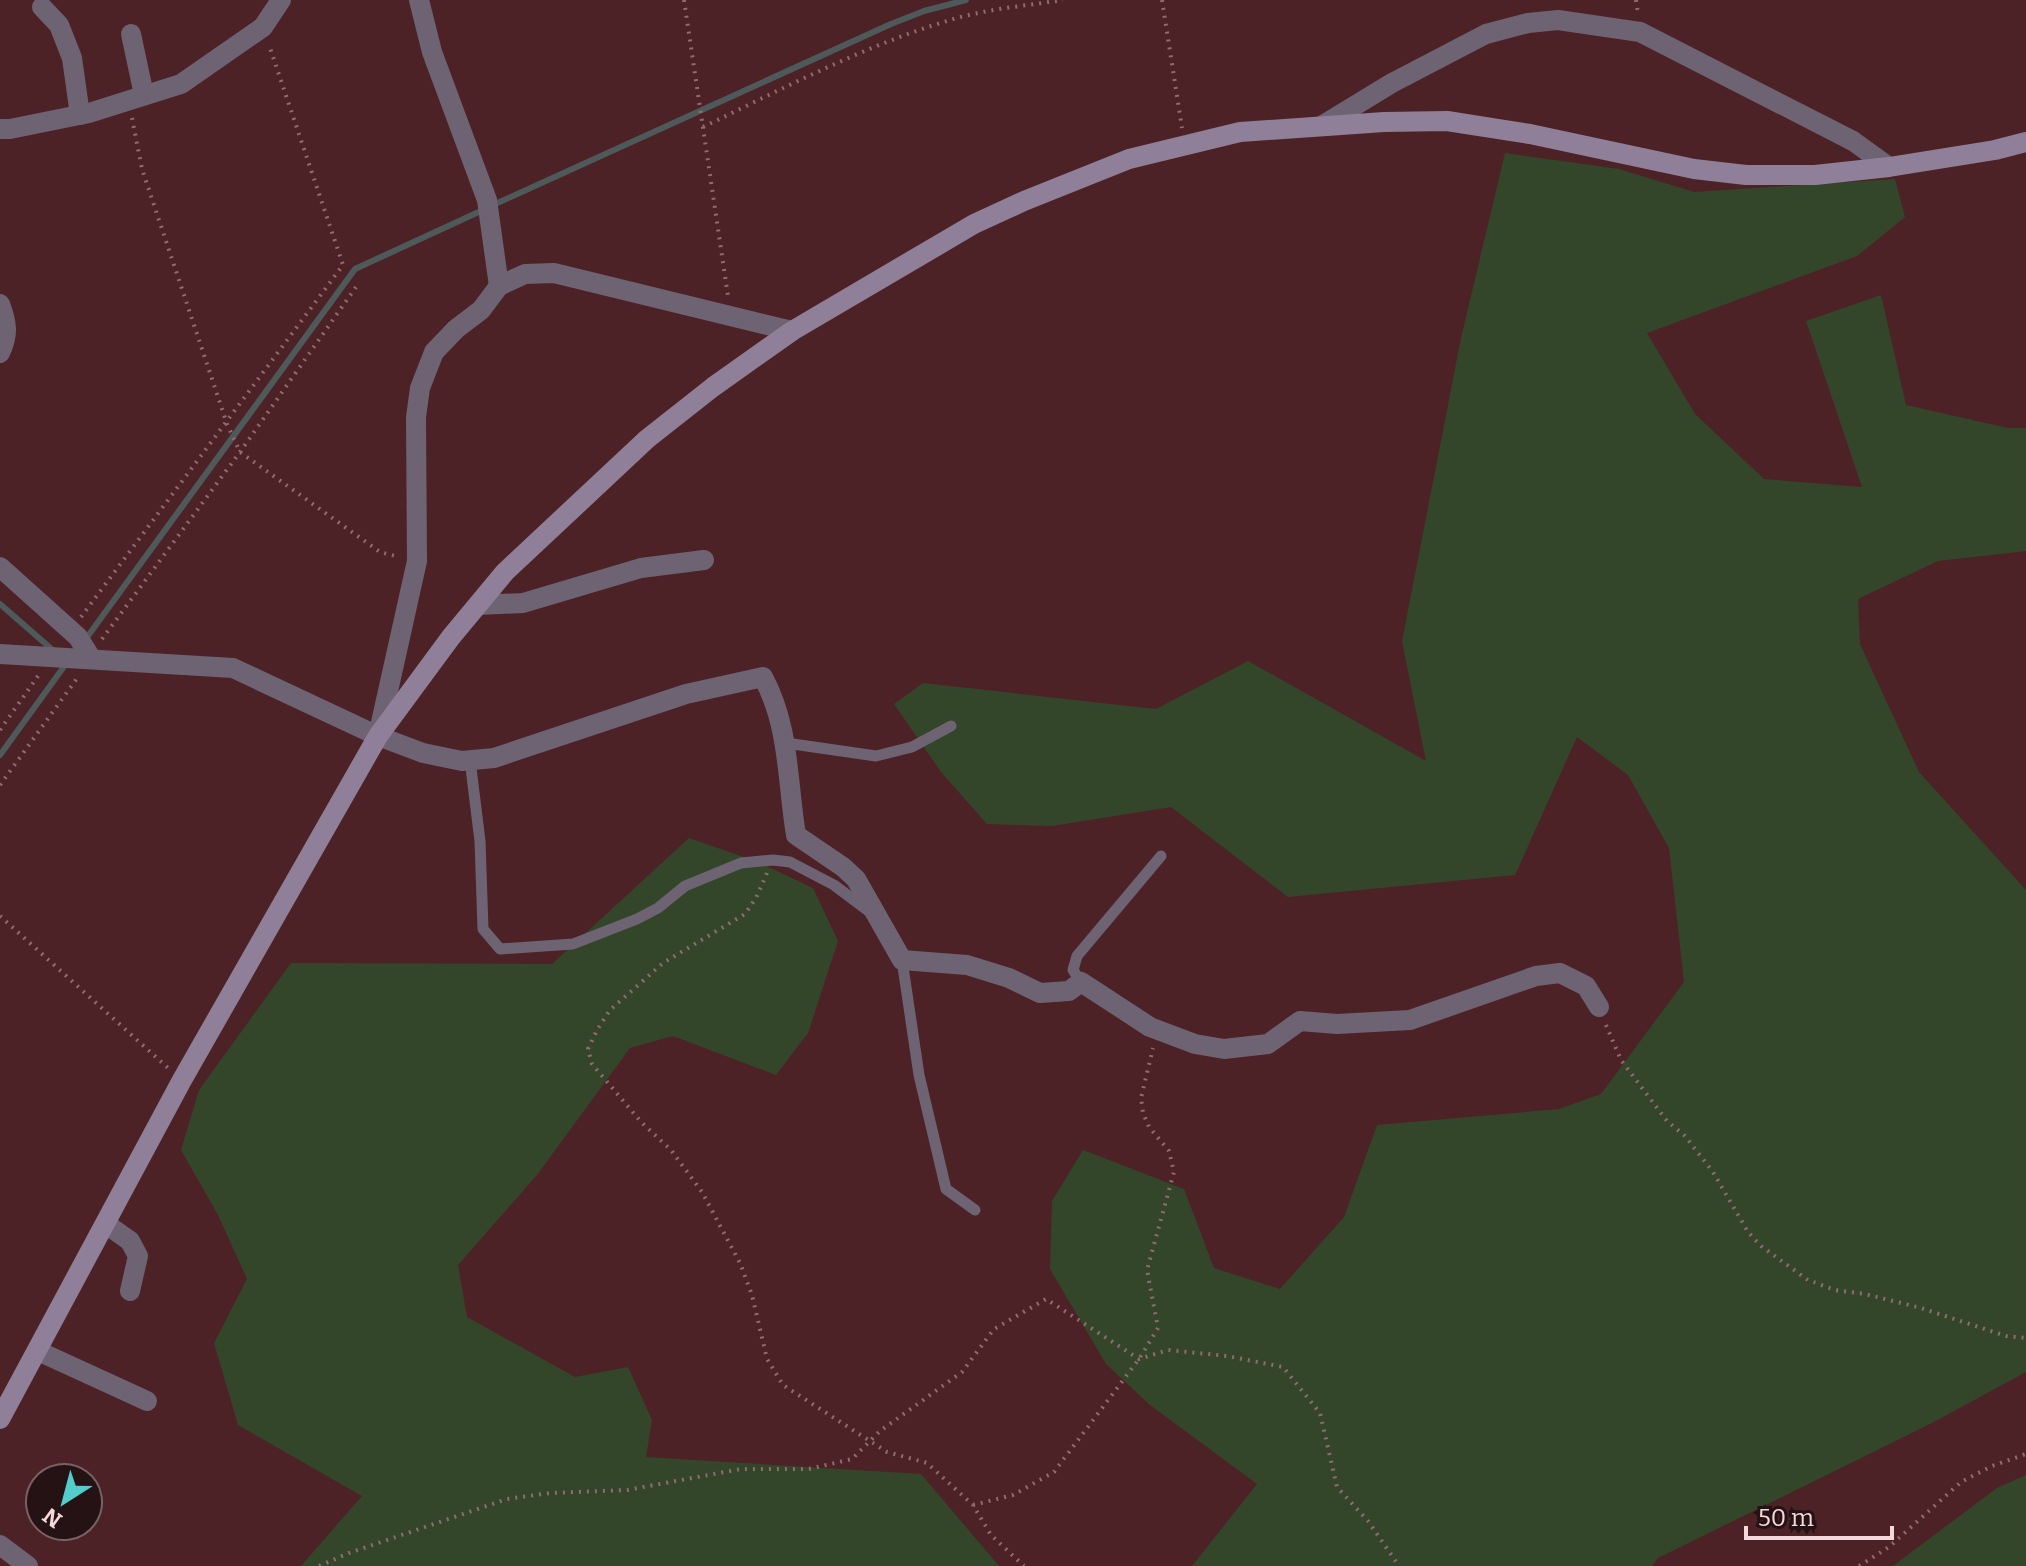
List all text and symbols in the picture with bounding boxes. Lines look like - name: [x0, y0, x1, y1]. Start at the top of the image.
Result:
- north arrow: [24, 1462, 104, 1542]
- scale bar: [1746, 1490, 1892, 1540]
- text: N: [38, 1502, 67, 1534]
- text: 50 m: [1758, 1504, 1814, 1532]

